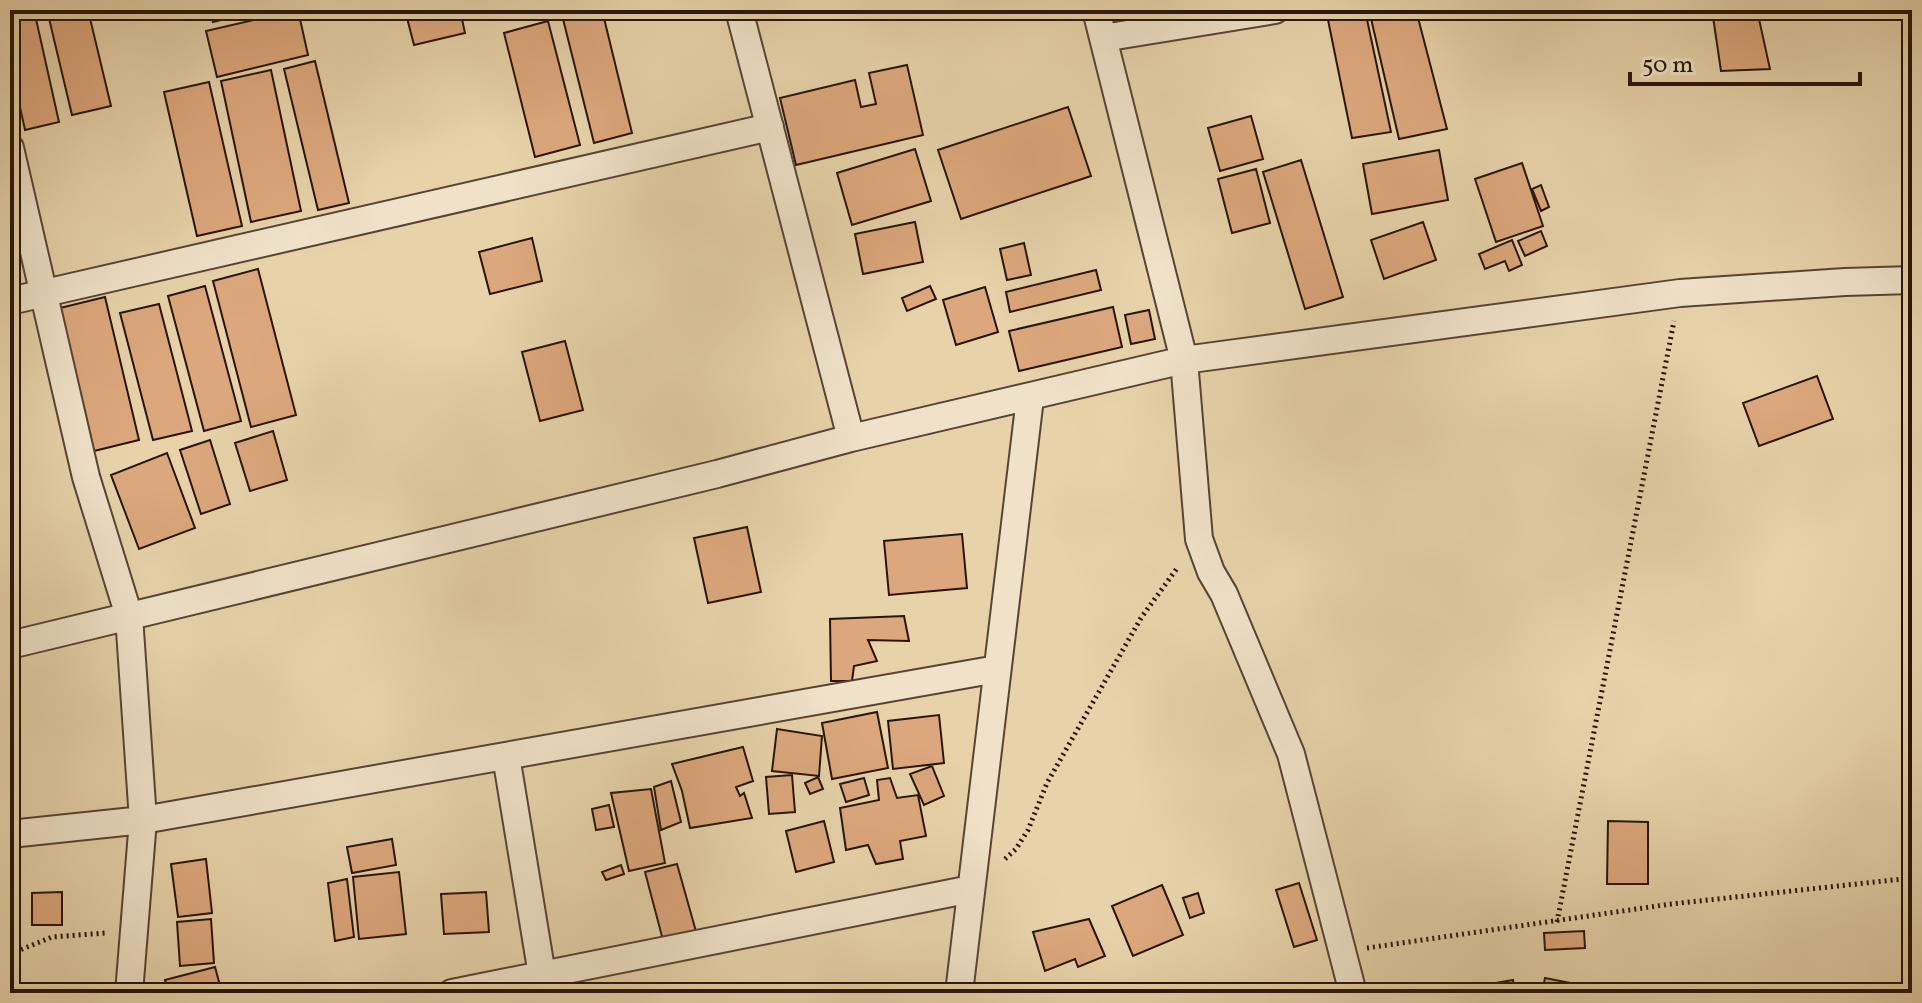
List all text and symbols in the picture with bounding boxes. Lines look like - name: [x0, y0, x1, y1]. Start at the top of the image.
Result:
- scale bar: [1630, 36, 1860, 86]
- text: 50 m: [1642, 49, 1694, 83]

